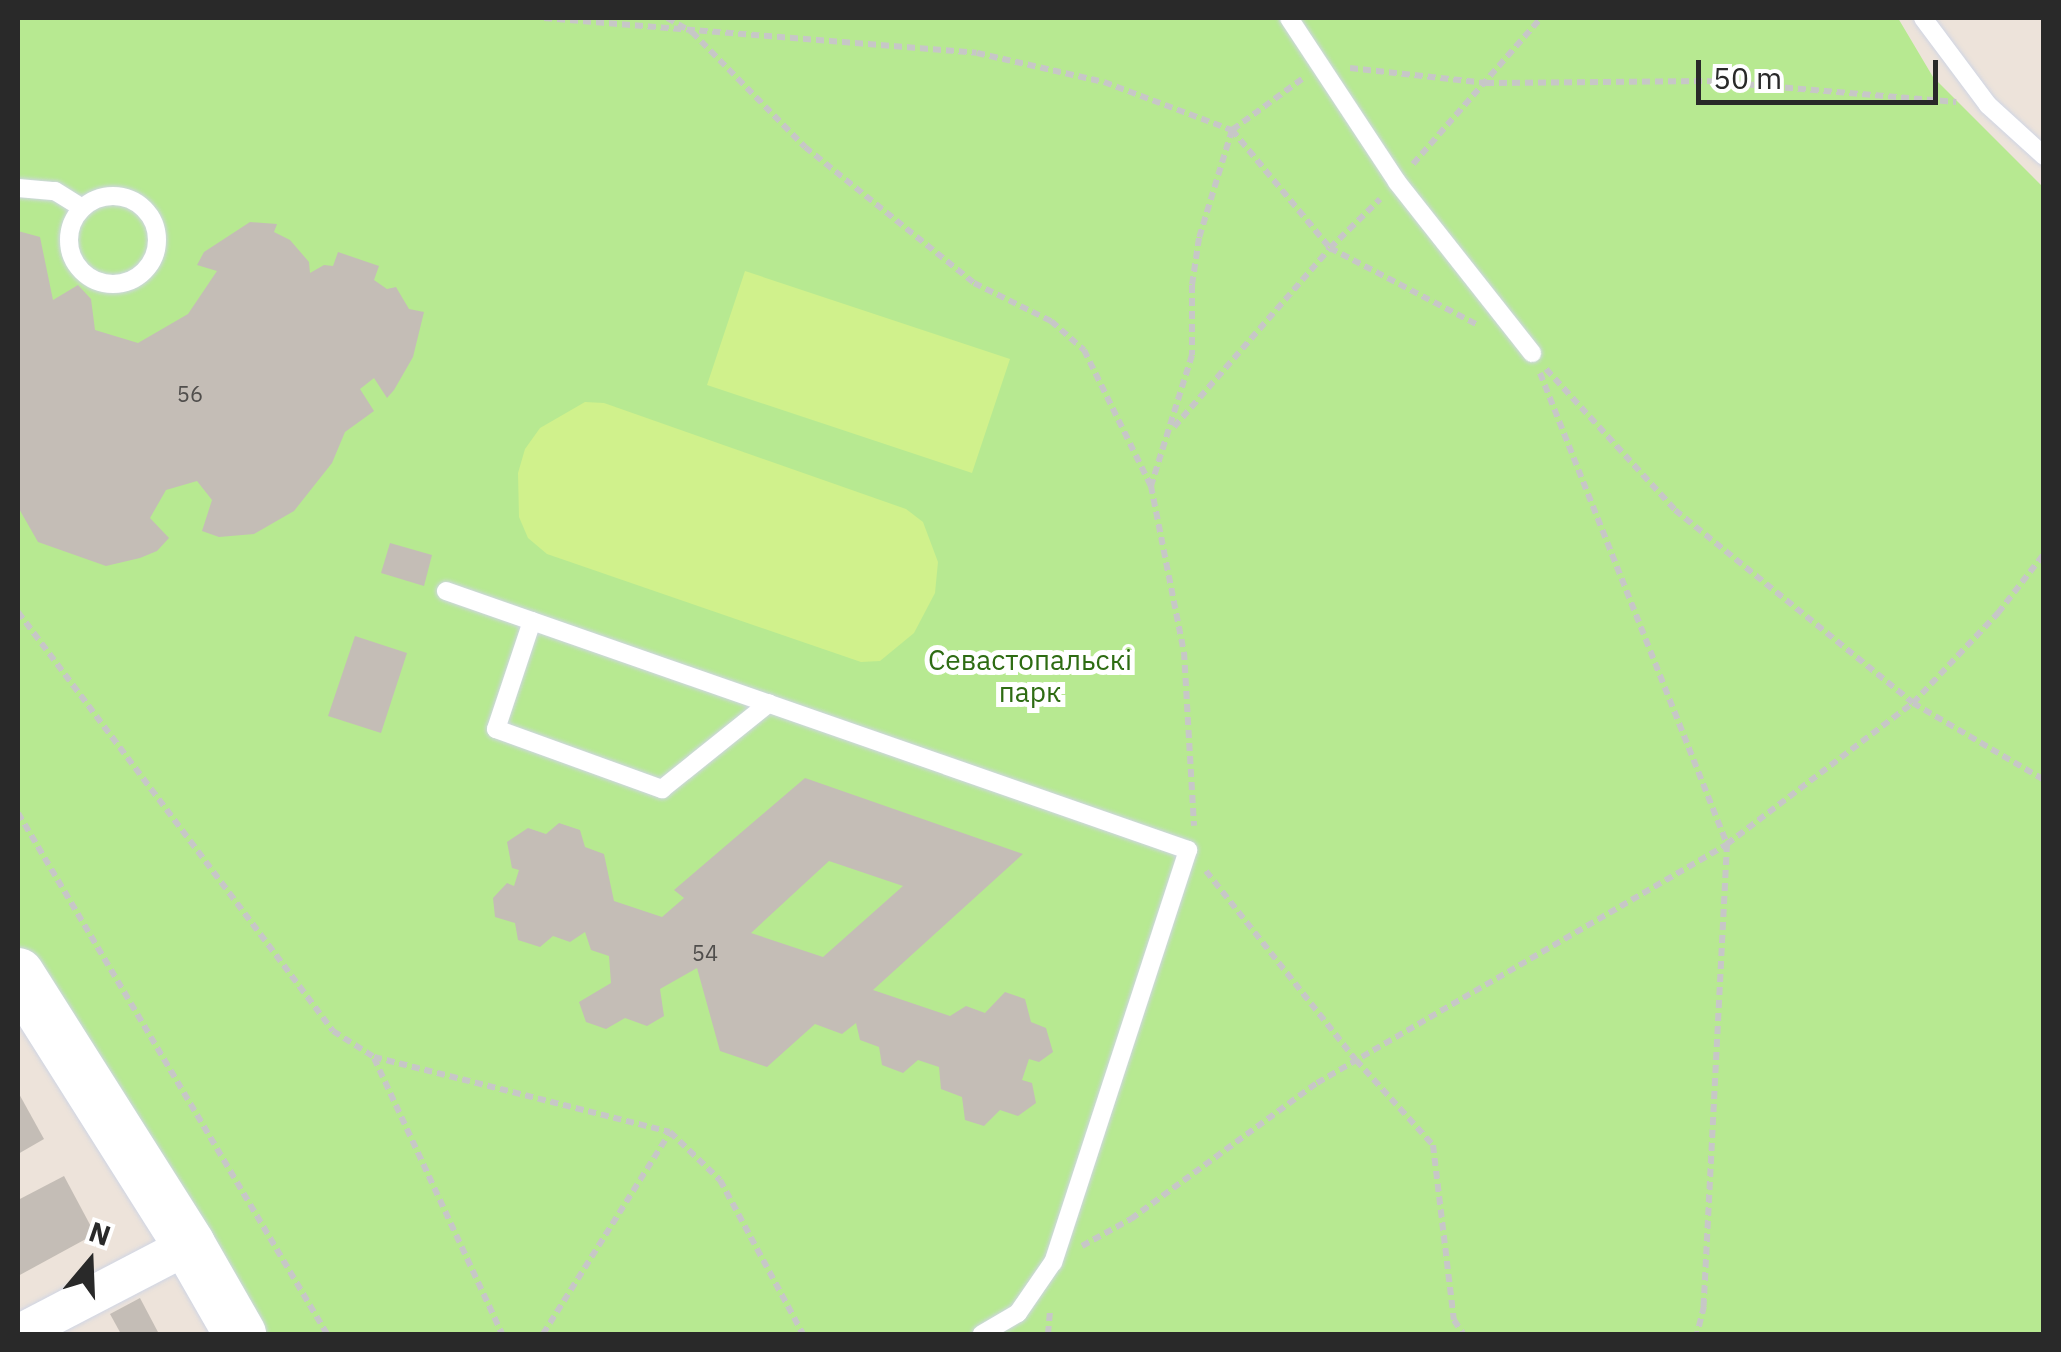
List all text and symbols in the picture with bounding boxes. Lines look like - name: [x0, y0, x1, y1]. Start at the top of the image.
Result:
- scale bar: [1701, 40, 1944, 102]
- text: 50 m: [1713, 58, 1782, 97]
- house number: 56: [177, 381, 203, 407]
- park label: Севастопальскі парк: [928, 643, 1132, 709]
- house number: 54: [692, 940, 718, 966]
- north arrow: [40, 1212, 140, 1312]
- text: N: [84, 1212, 116, 1254]

